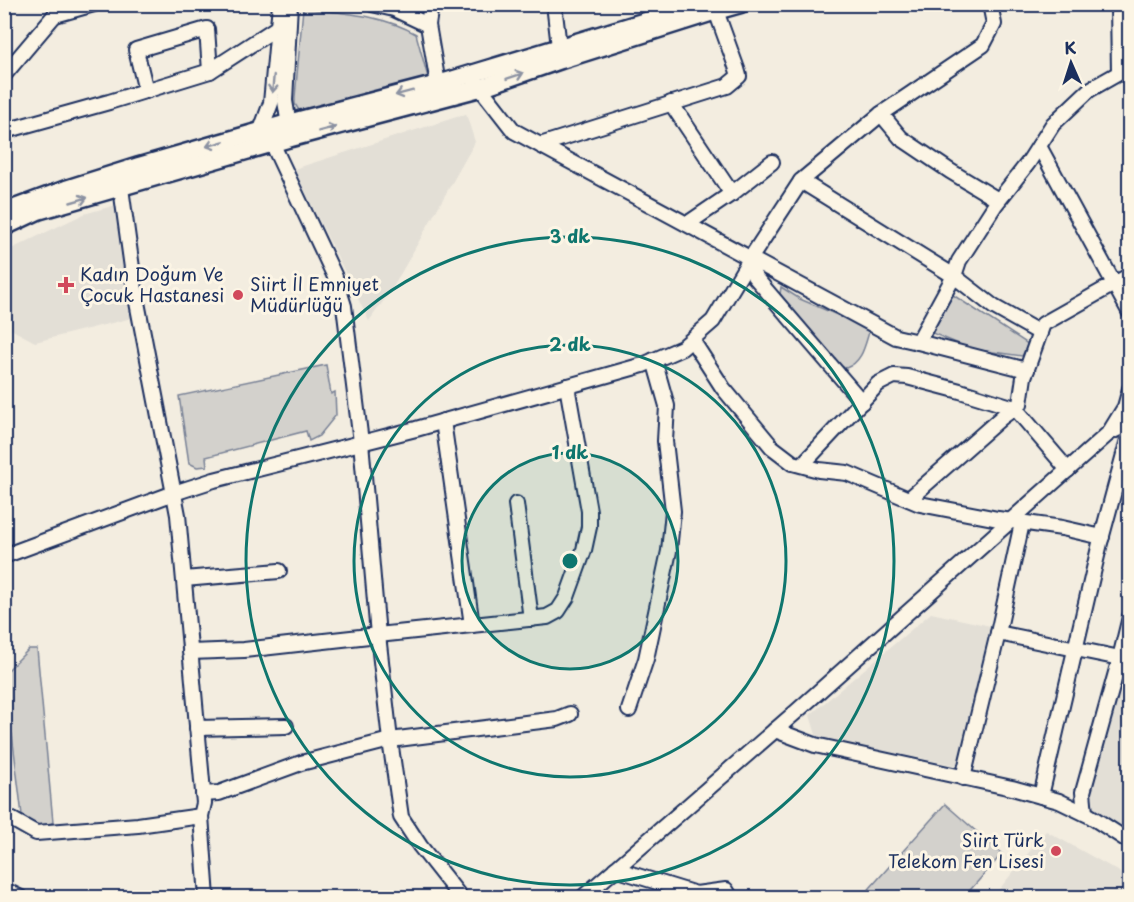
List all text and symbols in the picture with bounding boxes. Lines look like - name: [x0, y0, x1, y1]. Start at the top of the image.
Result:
- north arrow: [1041, 33, 1101, 93]
- text: K: [1064, 35, 1077, 59]
- one-way arrow: [505, 69, 524, 80]
- one-way arrow: [267, 73, 278, 93]
- one-way arrow: [394, 87, 413, 99]
- one-way arrow: [317, 123, 336, 134]
- one-way arrow: [206, 139, 225, 150]
- one-way arrow: [69, 194, 88, 205]
- text: 3 dk: [550, 222, 590, 249]
- place label: Kadın Doğum Ve Çocuk Hastanesi: [80, 260, 224, 308]
- place label: Siirt İl Emniyet Müdürlüğü: [250, 270, 379, 318]
- marker: Kadın Doğum Ve Çocuk Hastanesi: [57, 276, 75, 294]
- marker: Siirt İl Emniyet Müdürlüğü: [231, 288, 245, 302]
- text: 2 dk: [549, 330, 591, 357]
- text: 1 dk: [552, 438, 588, 465]
- centre of rings: [560, 551, 580, 571]
- place label: Siirt Türk Telekom Fen Lisesi: [888, 826, 1044, 874]
- marker: Siirt Türk Telekom Fen Lisesi: [1049, 844, 1063, 858]

